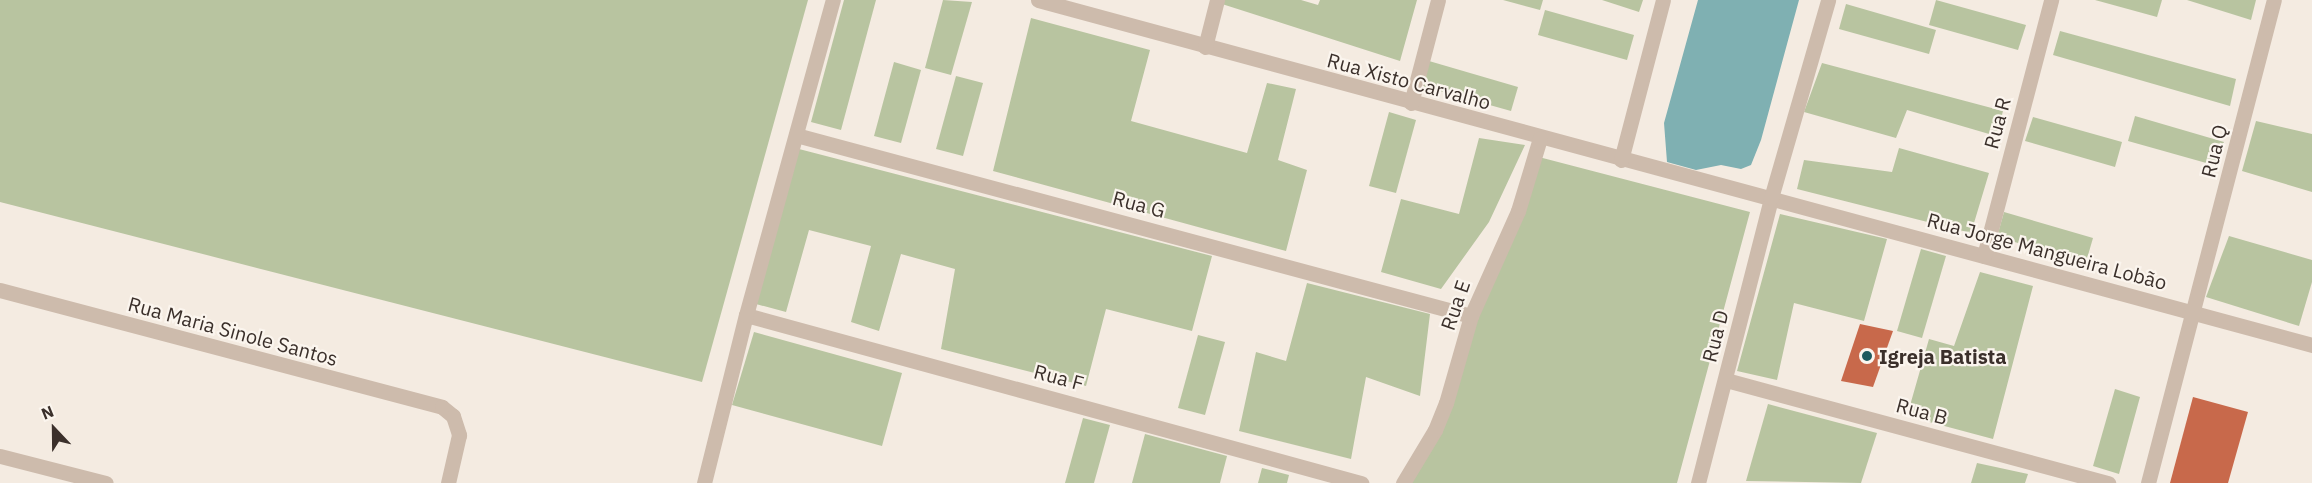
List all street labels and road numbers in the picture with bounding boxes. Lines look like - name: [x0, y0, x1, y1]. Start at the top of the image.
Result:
- street label: Rua Xisto Carvalho: [1325, 48, 1493, 114]
- street label: Rua R: [1979, 95, 2015, 151]
- street label: Rua Q: [2196, 122, 2232, 180]
- street label: Rua G: [1110, 185, 1168, 223]
- street label: Rua Jorge Mangueira Lobão: [1924, 207, 2170, 295]
- street label: Rua E: [1435, 277, 1475, 333]
- street label: Rua Maria Sinole Santos: [126, 291, 340, 371]
- street label: Rua D: [1697, 307, 1733, 365]
- street label: Rua F: [1031, 359, 1087, 395]
- street label: Rua B: [1893, 393, 1951, 429]

